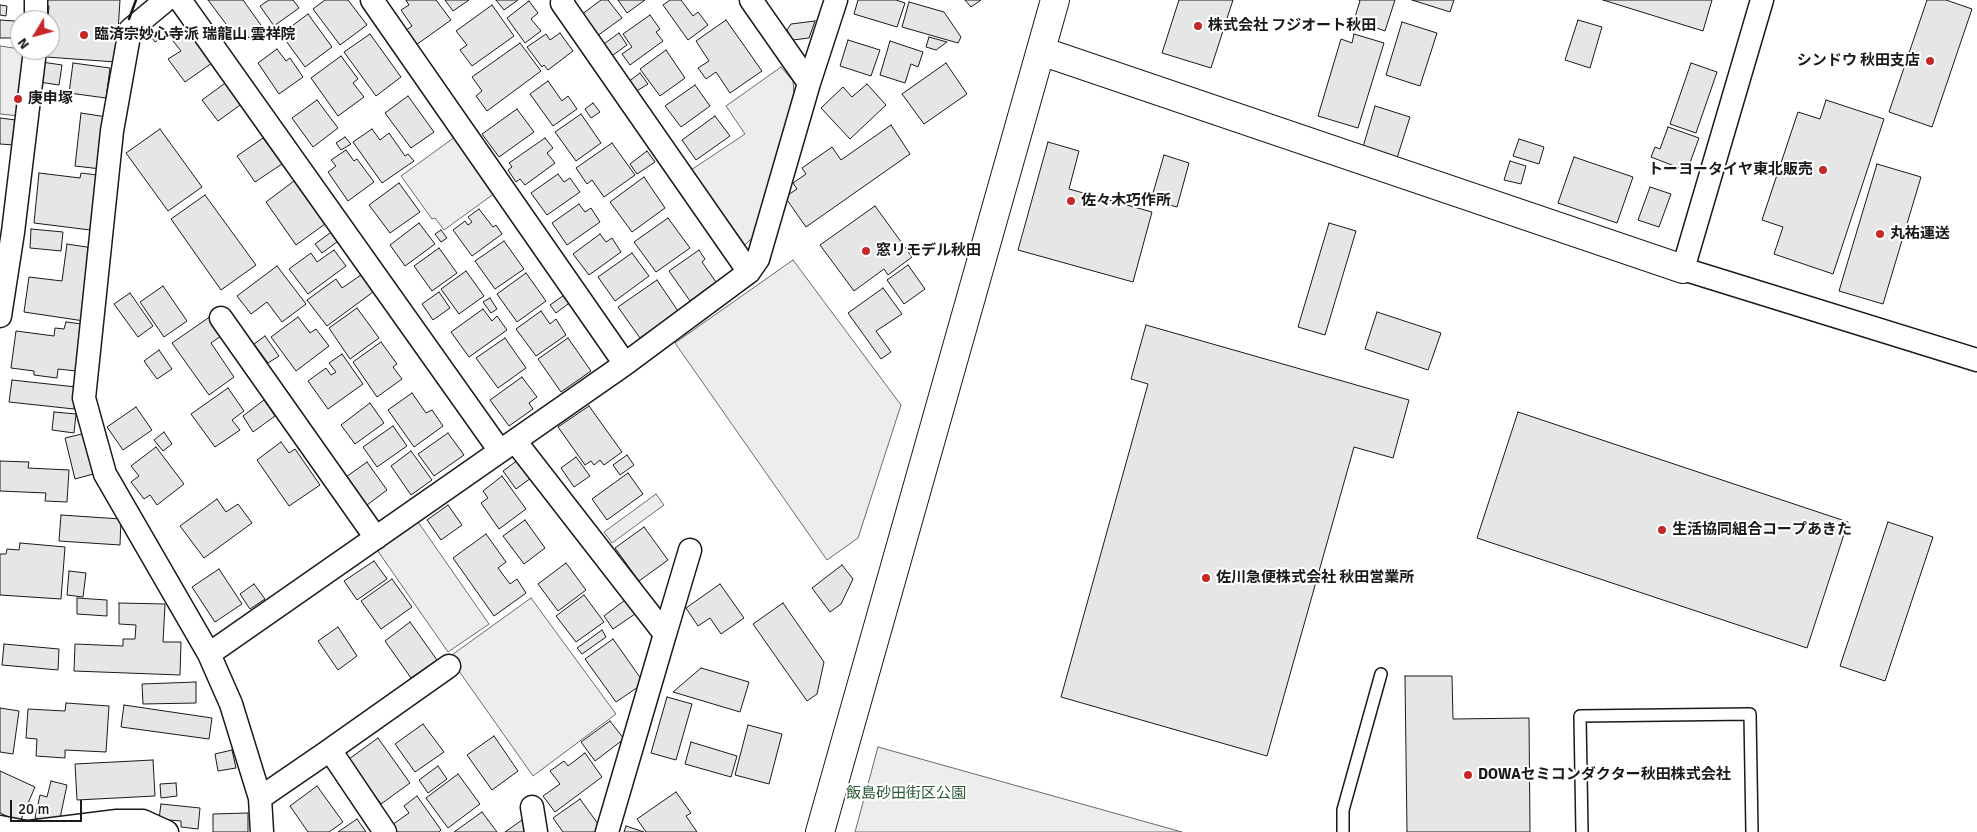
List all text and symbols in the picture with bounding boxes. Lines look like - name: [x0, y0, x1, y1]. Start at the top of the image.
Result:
- north arrow: [10, 10, 60, 60]
- place label: 株式会社 フジオート秋田: [1208, 17, 1376, 35]
- marker: 株式会社 フジオート秋田: [1192, 20, 1204, 32]
- place label: 臨済宗妙心寺派 瑞龍山 雲祥院: [94, 26, 296, 44]
- marker: 臨済宗妙心寺派 瑞龍山 雲祥院: [78, 29, 90, 41]
- text: N: [14, 35, 33, 53]
- place label: シンドウ 秋田支店: [1797, 52, 1920, 70]
- marker: シンドウ 秋田支店: [1924, 55, 1936, 67]
- place label: 庚申塚: [28, 90, 73, 108]
- marker: 庚申塚: [12, 93, 24, 105]
- place label: トーヨータイヤ東北販売: [1648, 161, 1813, 179]
- marker: トーヨータイヤ東北販売: [1817, 164, 1829, 176]
- place label: 佐々木巧作所: [1081, 192, 1171, 210]
- marker: 佐々木巧作所: [1065, 195, 1077, 207]
- place label: 丸祐運送: [1890, 225, 1950, 243]
- marker: 丸祐運送: [1874, 228, 1886, 240]
- place label: 窓リモデル秋田: [876, 242, 981, 260]
- marker: 窓リモデル秋田: [860, 245, 872, 257]
- place label: 生活協同組合コープあきた: [1672, 521, 1852, 539]
- marker: 生活協同組合コープあきた: [1656, 524, 1668, 536]
- place label: 佐川急便株式会社 秋田営業所: [1216, 569, 1414, 587]
- marker: 佐川急便株式会社 秋田営業所: [1200, 572, 1212, 584]
- place label: DOWAセミコンダクター秋田株式会社: [1478, 766, 1731, 784]
- marker: DOWAセミコンダクター秋田株式会社: [1462, 769, 1474, 781]
- park label: 飯島砂田街区公園: [846, 785, 966, 803]
- scale bar: [12, 790, 85, 822]
- text: 20 m: [18, 800, 49, 818]

